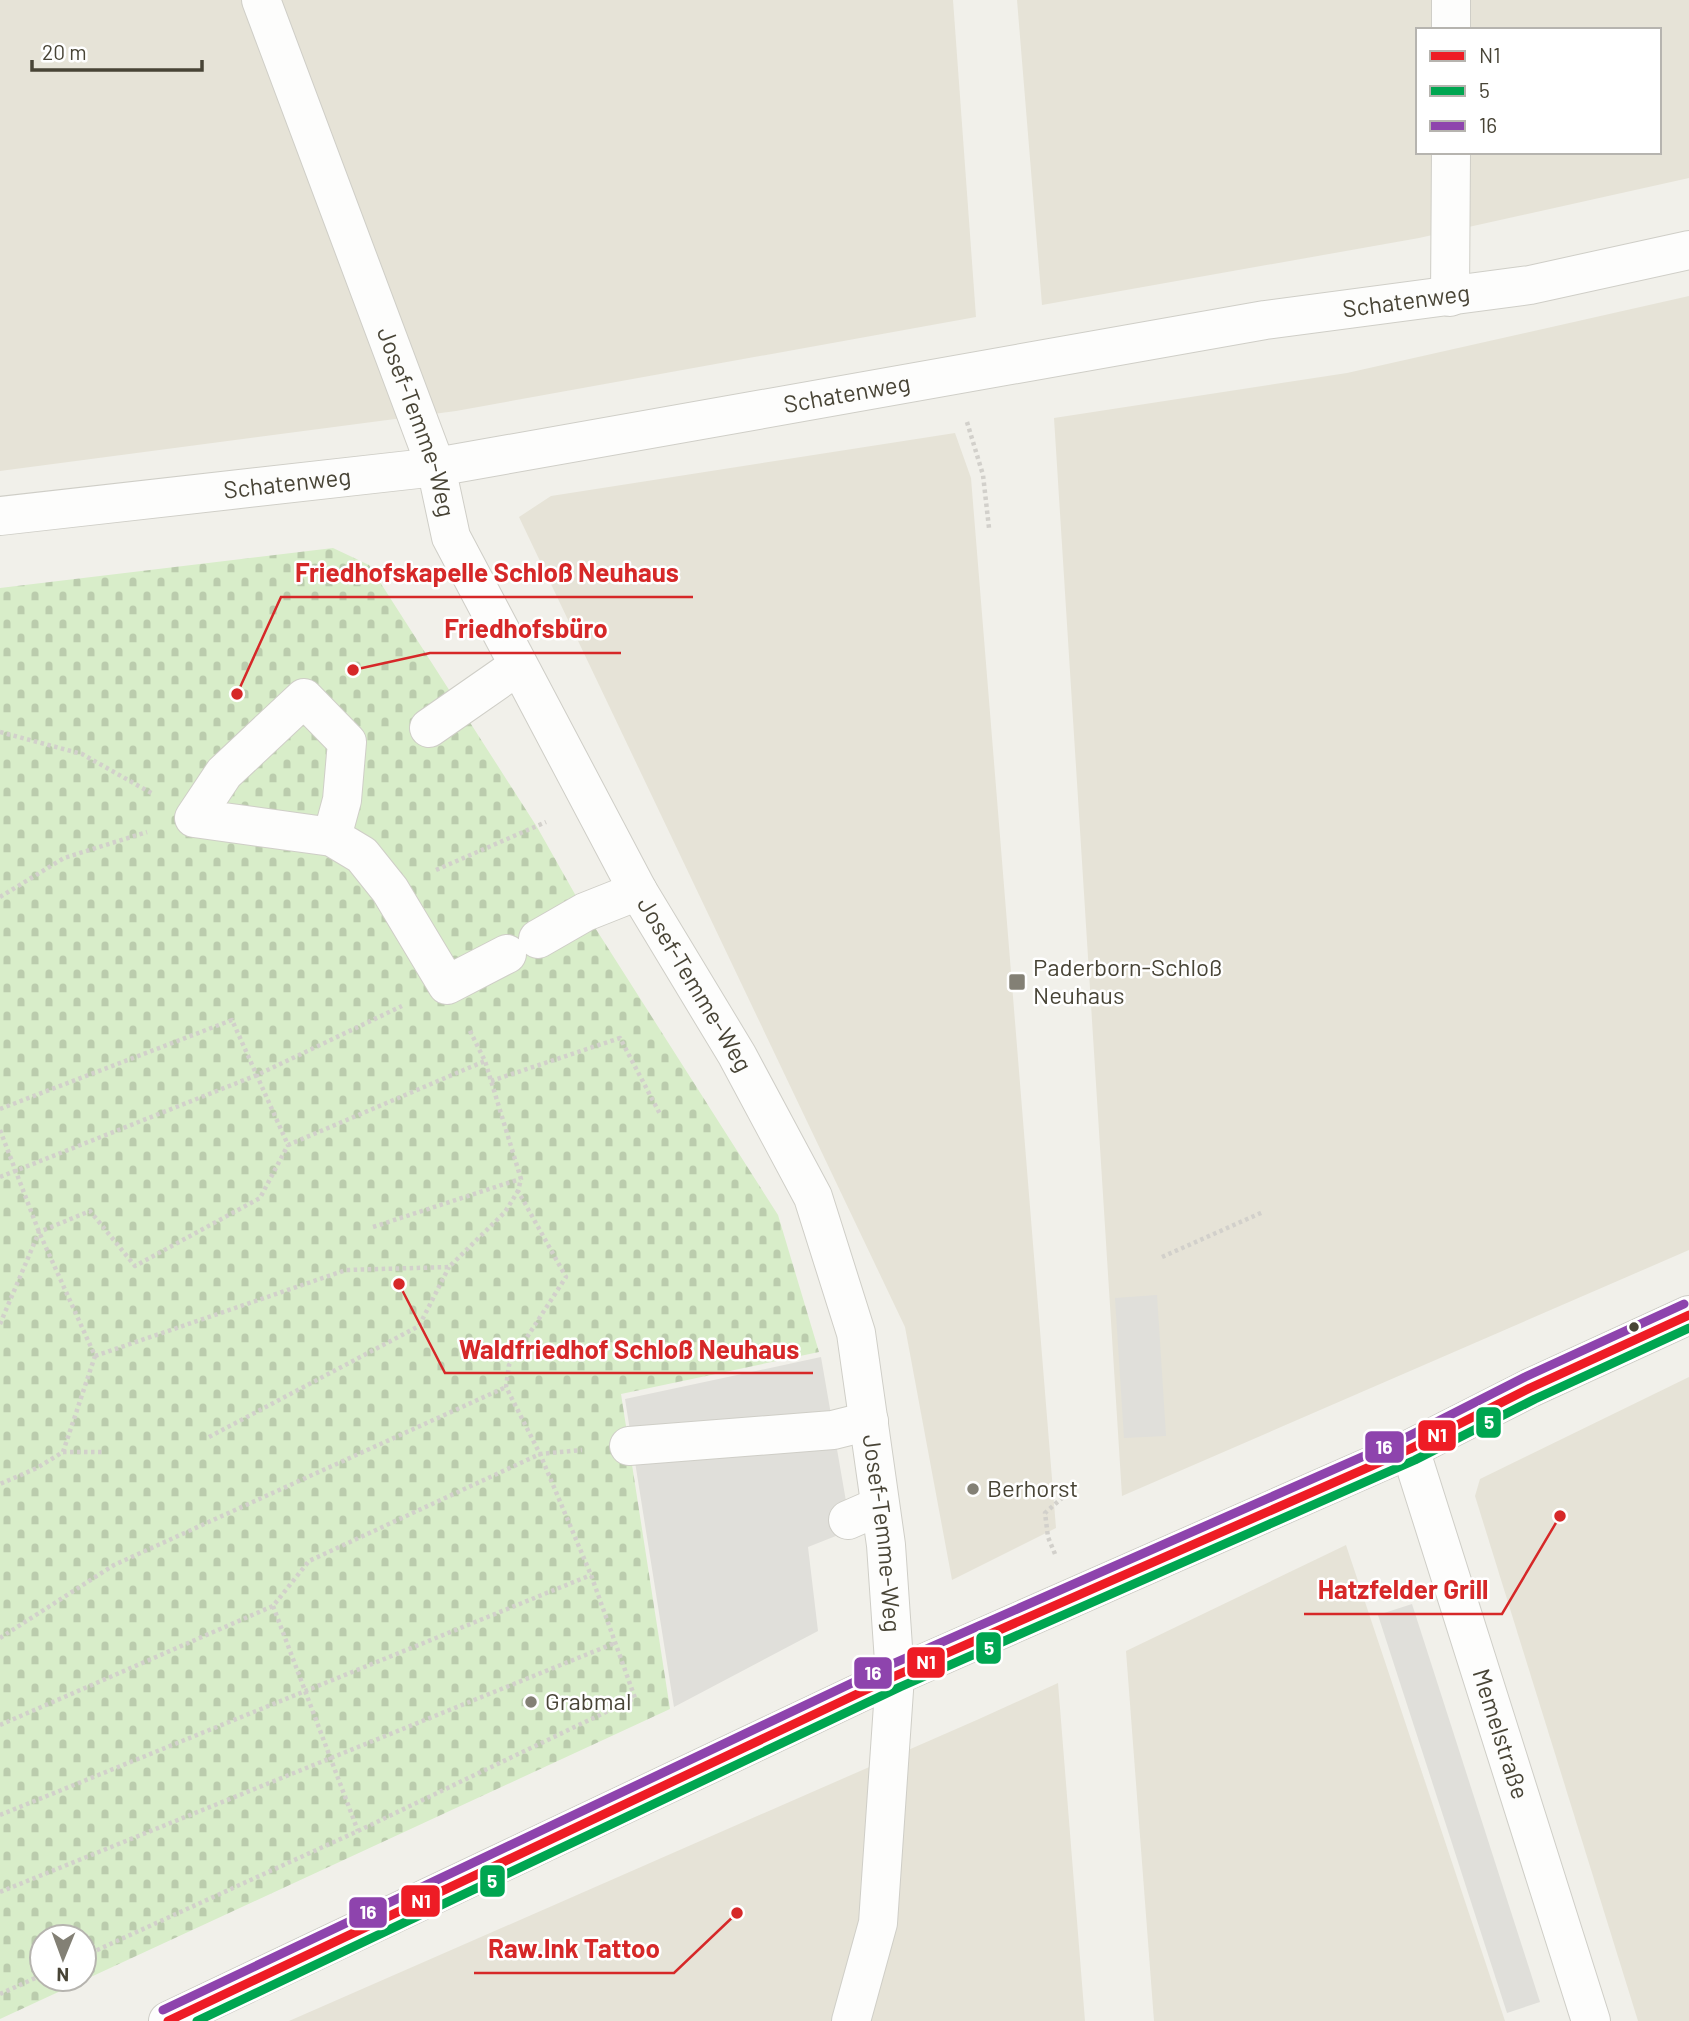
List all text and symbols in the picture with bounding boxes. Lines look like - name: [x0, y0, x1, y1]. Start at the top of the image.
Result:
- scale bar: [32, 28, 201, 72]
- legend: [1416, 28, 1661, 154]
- text: 20 m: [42, 39, 87, 64]
- text: N1: [1479, 42, 1501, 67]
- text: 5: [1479, 77, 1490, 102]
- text: 16: [1479, 112, 1497, 137]
- street label: Schatenweg: [1341, 277, 1471, 323]
- street label: Josef-Temme-Weg: [372, 323, 462, 519]
- street label: Schatenweg: [781, 367, 912, 418]
- street label: Schatenweg: [222, 461, 352, 504]
- callout: Friedhofskapelle Schloß Neuhaus: [281, 550, 693, 597]
- text: Friedhofskapelle Schloß Neuhaus: [295, 556, 679, 587]
- callout: Friedhofsbüro: [430, 606, 621, 653]
- text: Friedhofsbüro: [444, 612, 608, 643]
- street label: Josef-Temme-Weg: [632, 891, 759, 1076]
- place label: Paderborn-Schloß Neuhaus: [1033, 952, 1222, 1009]
- marker: Paderborn-Schloß Neuhaus: [1007, 972, 1027, 992]
- unlabelled marker: [1627, 1320, 1641, 1334]
- callout: Waldfriedhof Schloß Neuhaus: [445, 1326, 813, 1373]
- text: Waldfriedhof Schloß Neuhaus: [459, 1333, 799, 1364]
- line badge: 5: [1475, 1406, 1502, 1439]
- text: 5: [1484, 1410, 1494, 1433]
- line badge: N1: [1417, 1419, 1457, 1452]
- text: N1: [1427, 1423, 1447, 1446]
- line badge: 16: [1364, 1430, 1405, 1464]
- street label: Josef-Temme-Weg: [858, 1432, 908, 1633]
- text: 16: [1376, 1435, 1392, 1458]
- place label: Berhorst: [987, 1473, 1078, 1502]
- marker: Berhorst: [965, 1481, 981, 1497]
- callout: Hatzfelder Grill: [1304, 1567, 1502, 1614]
- text: Hatzfelder Grill: [1318, 1573, 1488, 1604]
- line badge: 5: [975, 1631, 1002, 1665]
- text: 5: [984, 1636, 994, 1659]
- line badge: N1: [906, 1646, 946, 1679]
- text: N1: [916, 1650, 936, 1673]
- line badge: 16: [853, 1656, 893, 1690]
- text: 16: [865, 1661, 881, 1684]
- street label: Memelstraße: [1467, 1665, 1536, 1803]
- place label: Grabmal: [545, 1686, 631, 1715]
- marker: Grabmal: [523, 1694, 539, 1710]
- line badge: 5: [479, 1864, 506, 1898]
- text: 5: [487, 1869, 497, 1892]
- line badge: N1: [400, 1884, 441, 1918]
- text: N1: [411, 1889, 431, 1912]
- line badge: 16: [348, 1896, 388, 1929]
- text: 16: [360, 1900, 376, 1923]
- north arrow: [28, 1923, 98, 1993]
- callout: Raw.Ink Tattoo: [474, 1926, 674, 1973]
- text: Raw.Ink Tattoo: [488, 1932, 660, 1963]
- text: N: [56, 1964, 69, 1987]

